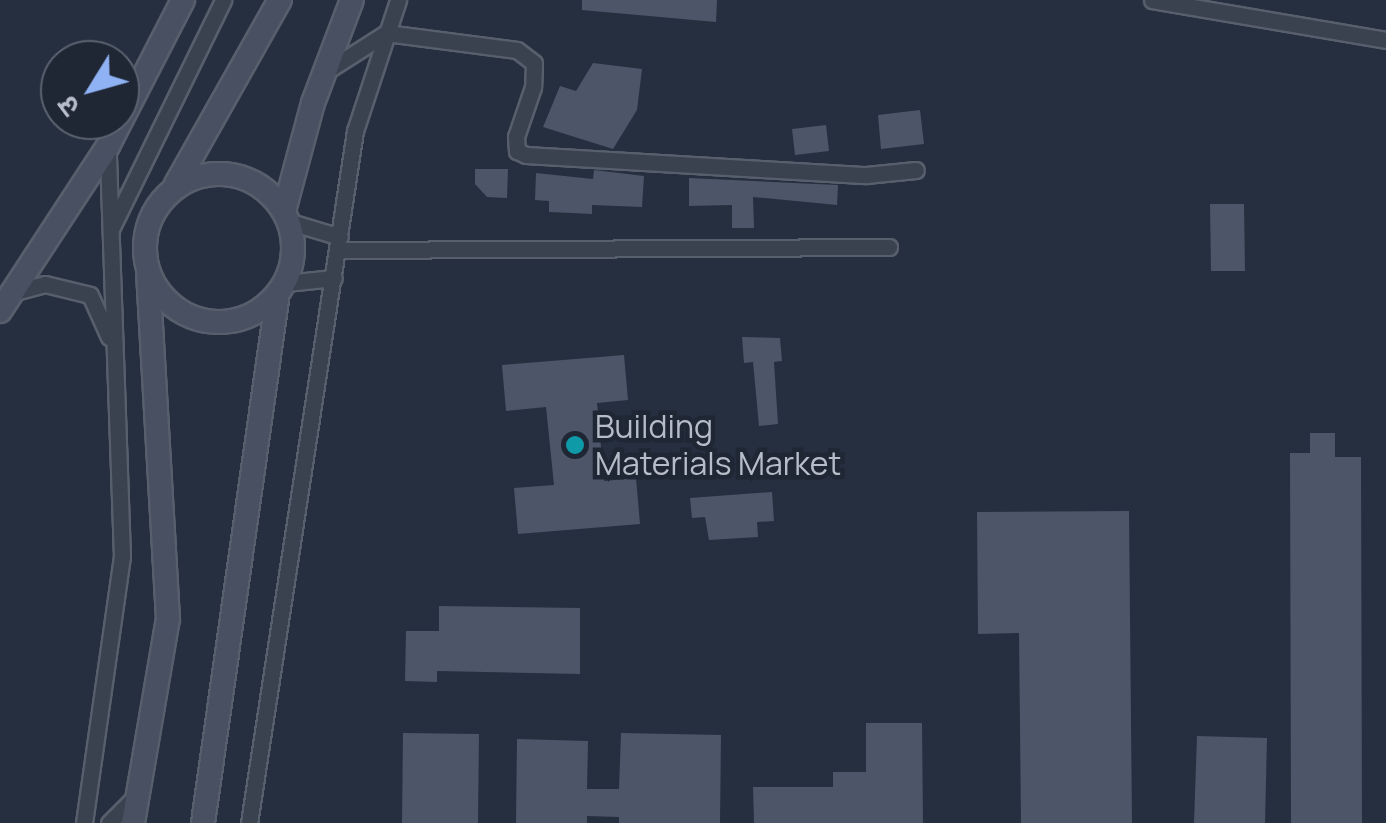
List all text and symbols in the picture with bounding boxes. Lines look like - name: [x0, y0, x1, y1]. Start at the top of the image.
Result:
- north arrow: [40, 40, 140, 140]
- text: उ: [48, 89, 88, 125]
- place label: Building Materials Market: [595, 408, 841, 483]
- marker: Building Materials Market: [564, 434, 586, 456]

